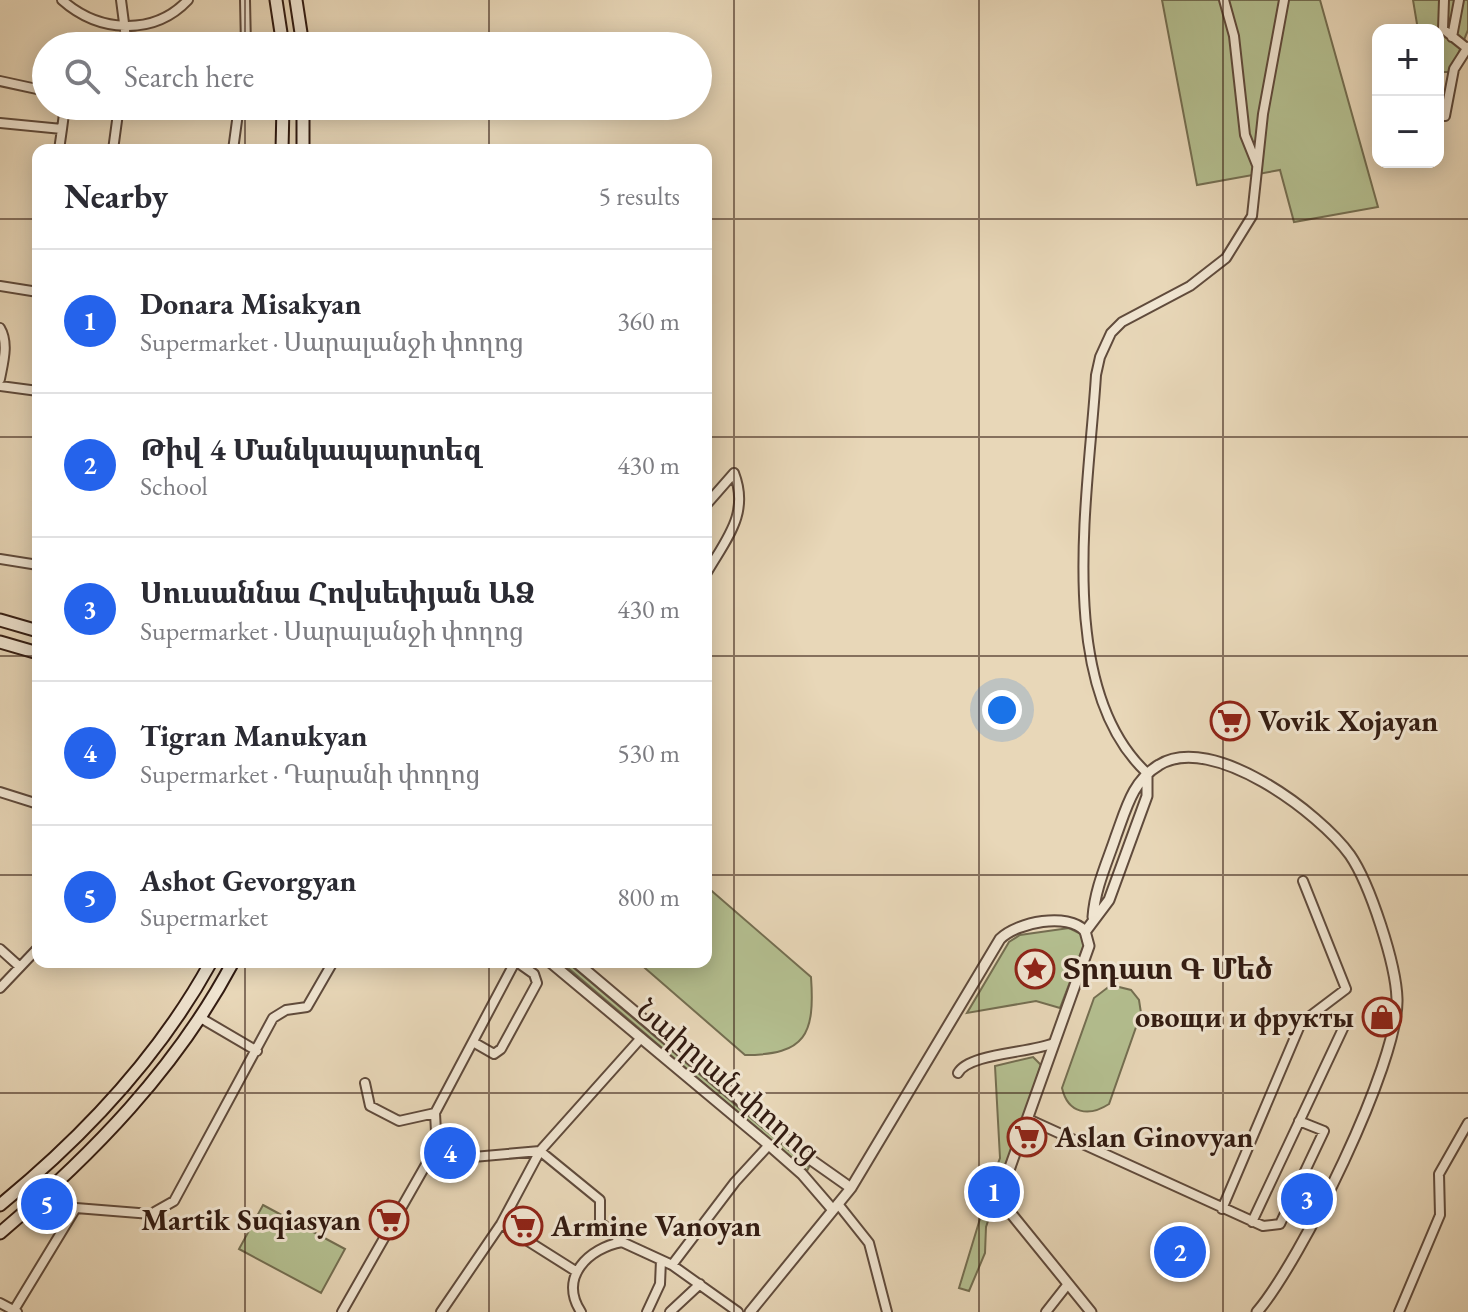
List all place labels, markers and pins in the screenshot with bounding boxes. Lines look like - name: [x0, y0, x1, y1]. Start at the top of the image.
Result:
- supermarket icon: Vovik Xojayan: [1209, 700, 1251, 742]
- place label: Vovik Xojayan: [1258, 701, 1438, 740]
- place icon: Տրդատ Գ Մեծ: [1014, 948, 1056, 990]
- place label: Տրդատ Գ Մեծ: [1063, 949, 1273, 988]
- shop icon: овощи и фрукты: [1361, 996, 1403, 1038]
- place label: овощи и фрукты: [1135, 997, 1354, 1036]
- supermarket icon: Aslan Ginovyan: [1006, 1116, 1048, 1158]
- place label: Aslan Ginovyan: [1054, 1117, 1254, 1156]
- pin: 4: [424, 1123, 476, 1183]
- pin: 1: [968, 1162, 1020, 1222]
- pin: 3: [1281, 1169, 1333, 1229]
- pin: 5: [21, 1174, 73, 1234]
- supermarket icon: Martik Suqiasyan: [368, 1199, 410, 1241]
- place label: Martik Suqiasyan: [141, 1200, 361, 1239]
- supermarket icon: Armine Vanoyan: [502, 1205, 544, 1247]
- place label: Armine Vanoyan: [550, 1206, 761, 1245]
- pin: 2: [1154, 1222, 1206, 1282]

